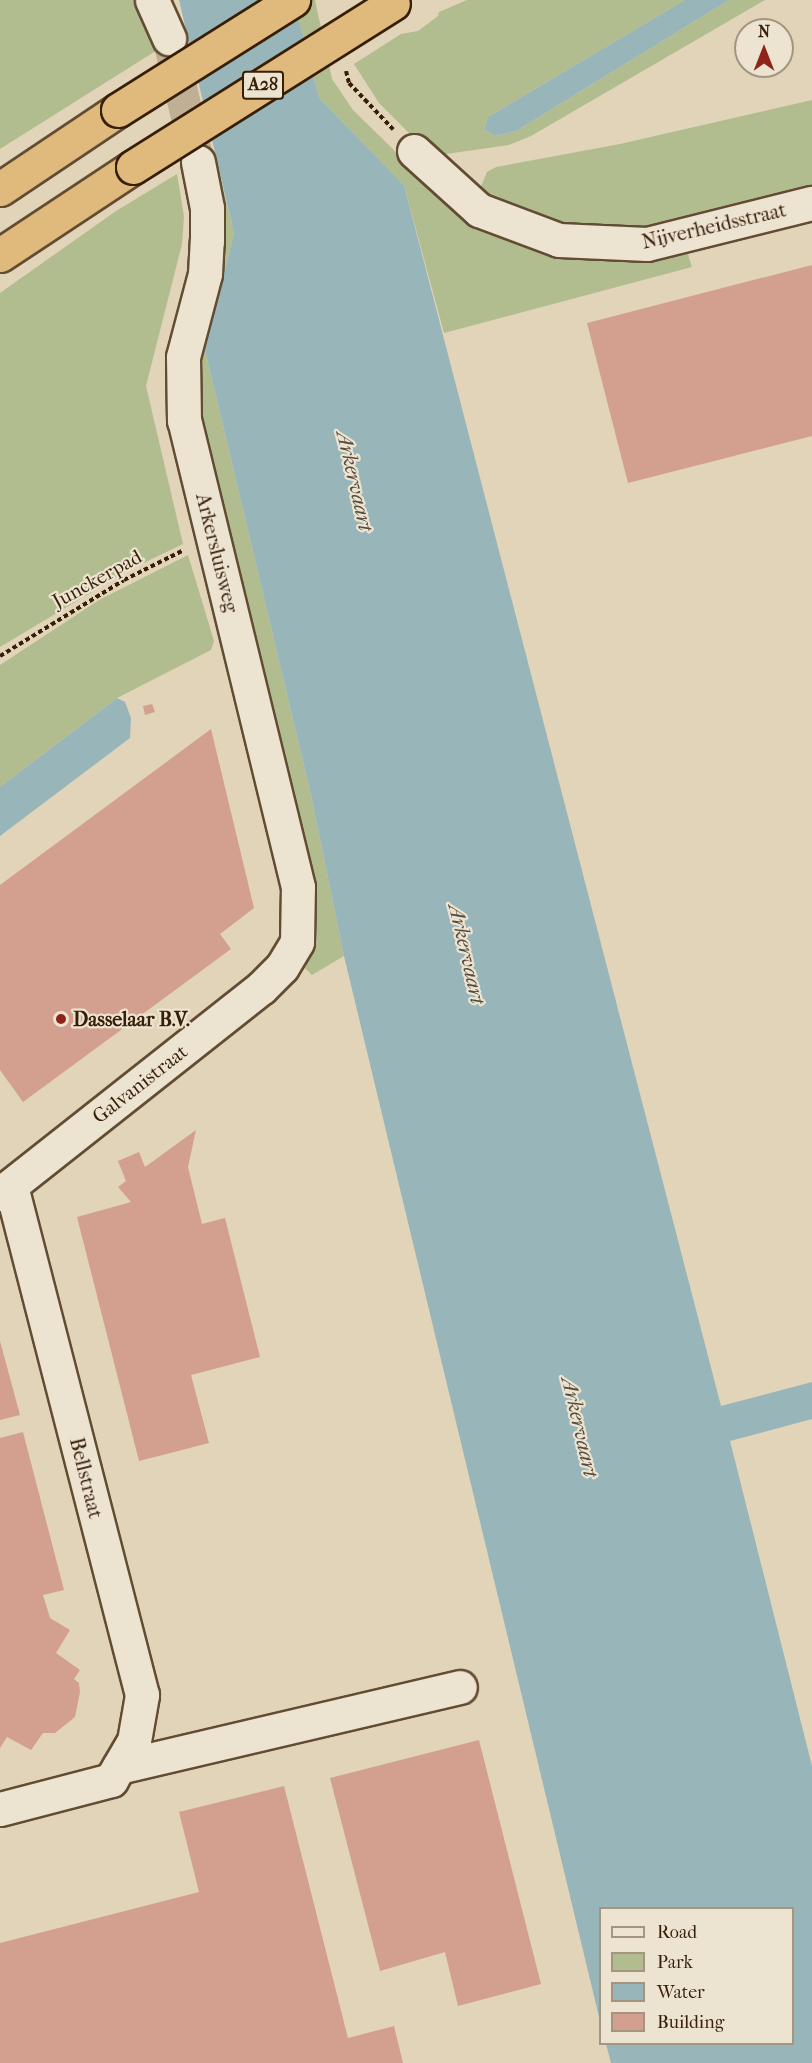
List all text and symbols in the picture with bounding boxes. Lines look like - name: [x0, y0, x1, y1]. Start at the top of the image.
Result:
- north arrow: [734, 18, 794, 78]
- text: N: [758, 22, 770, 41]
- road number: A28: [242, 70, 284, 100]
- street label: Nijverheidsstraat: [639, 198, 789, 254]
- water label: Arkervaart: [331, 429, 379, 533]
- street label: Arkersluisweg: [191, 491, 243, 615]
- street label: Junckerpad: [48, 545, 146, 613]
- water label: Arkervaart: [443, 902, 491, 1006]
- place label: Dasselaar B.V.: [73, 1007, 190, 1031]
- marker: Dasselaar B.V.: [54, 1012, 68, 1026]
- street label: Galvanistraat: [88, 1039, 192, 1129]
- water label: Arkervaart: [556, 1375, 604, 1479]
- street label: Bellstraat: [64, 1435, 108, 1521]
- legend: [599, 1907, 794, 2045]
- text: Road: [657, 1922, 697, 1943]
- text: Park: [657, 1952, 693, 1973]
- text: Water: [657, 1982, 705, 2003]
- text: Building: [657, 2012, 724, 2033]

